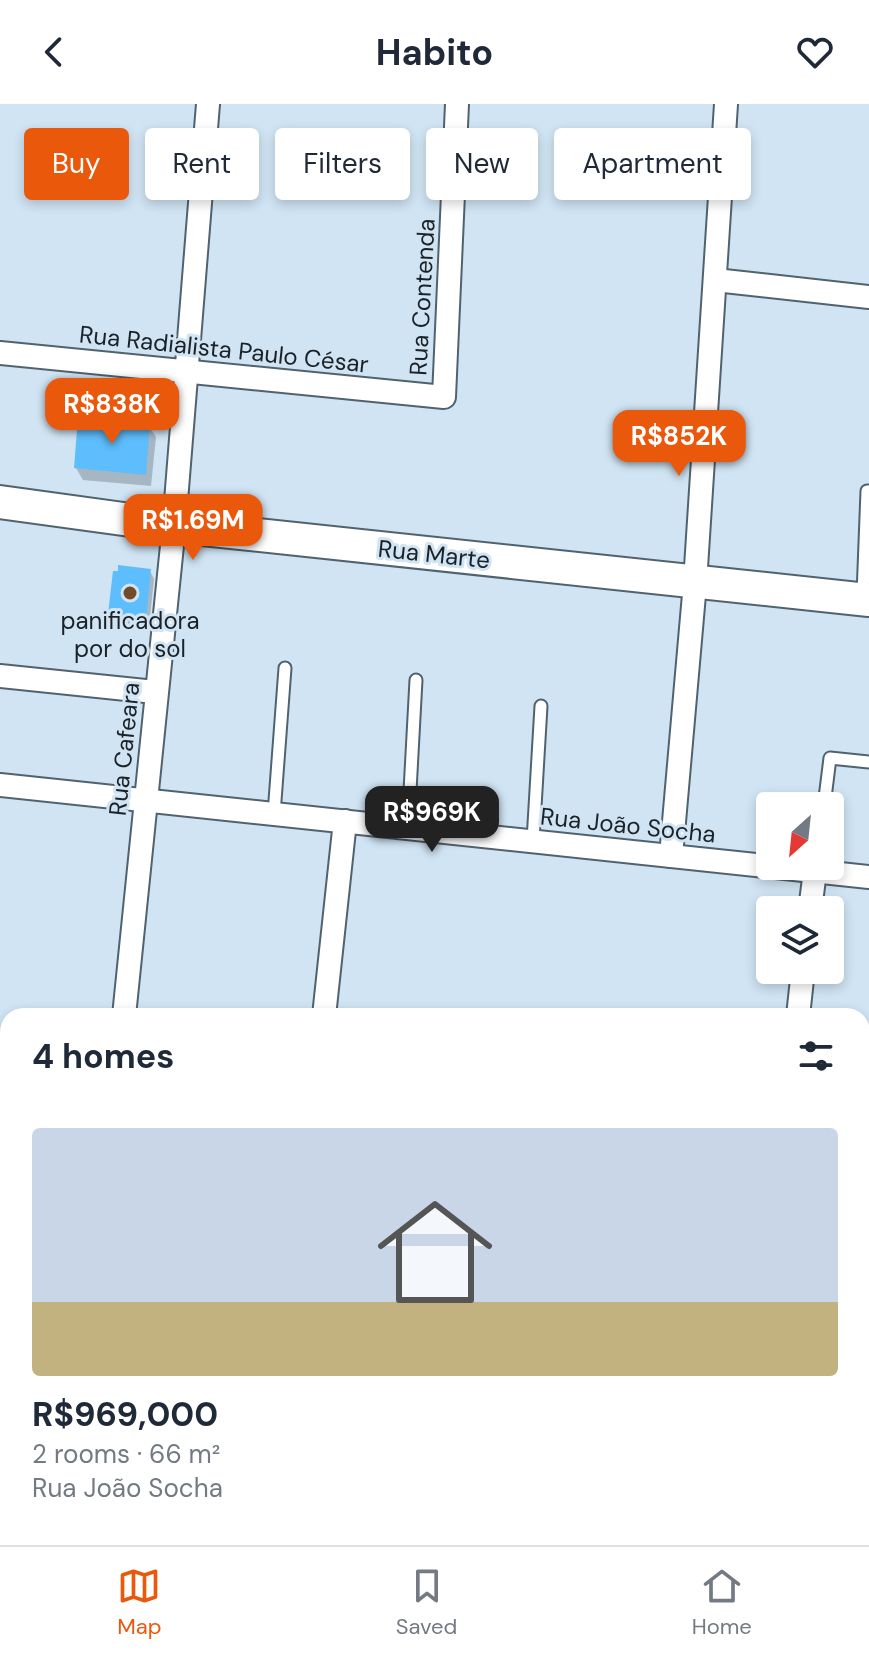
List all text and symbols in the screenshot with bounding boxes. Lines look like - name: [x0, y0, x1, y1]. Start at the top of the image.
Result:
- text: Habito: [376, 29, 493, 76]
- icon: back: [32, 30, 76, 74]
- icon: heart: [793, 30, 837, 74]
- chip: Buy: [24, 128, 129, 200]
- chip: Rent: [145, 128, 259, 200]
- chip: Filters: [275, 128, 410, 200]
- chip: New: [426, 128, 538, 200]
- chip: Apartment: [554, 128, 751, 200]
- street label: Rua Contenda: [402, 218, 442, 376]
- street label: Rua Radialista Paulo César: [78, 318, 370, 380]
- pin: R$838K: [47, 378, 177, 446]
- text: R$838K: [63, 387, 161, 421]
- pin: R$852K: [614, 410, 744, 478]
- text: R$852K: [631, 419, 727, 453]
- pin: R$1.69M: [119, 494, 267, 562]
- text: R$1.69M: [142, 503, 244, 537]
- street label: Rua Marte: [377, 533, 491, 575]
- marker: panificadora por do sol: [121, 584, 139, 602]
- place label: panificadora por do sol: [60, 605, 200, 664]
- street label: Rua Cafeara: [102, 681, 146, 817]
- pin: R$969K: [367, 786, 497, 854]
- north arrow: [756, 792, 844, 880]
- map controls: [756, 792, 844, 984]
- text: R$969K: [383, 795, 481, 829]
- street label: Rua João Socha: [539, 800, 717, 850]
- button: layers: [756, 896, 844, 984]
- text: 4 homes: [32, 1034, 174, 1079]
- icon: filters: [794, 1034, 838, 1078]
- icon: home: [363, 1180, 507, 1324]
- text: R$969,000: [32, 1392, 218, 1437]
- text: 2 rooms · 66 m²: [32, 1437, 220, 1471]
- text: Rua João Socha: [32, 1471, 223, 1505]
- tab: Map: [117, 1564, 161, 1641]
- tab: Saved: [396, 1564, 457, 1641]
- tab: Home: [692, 1564, 752, 1641]

